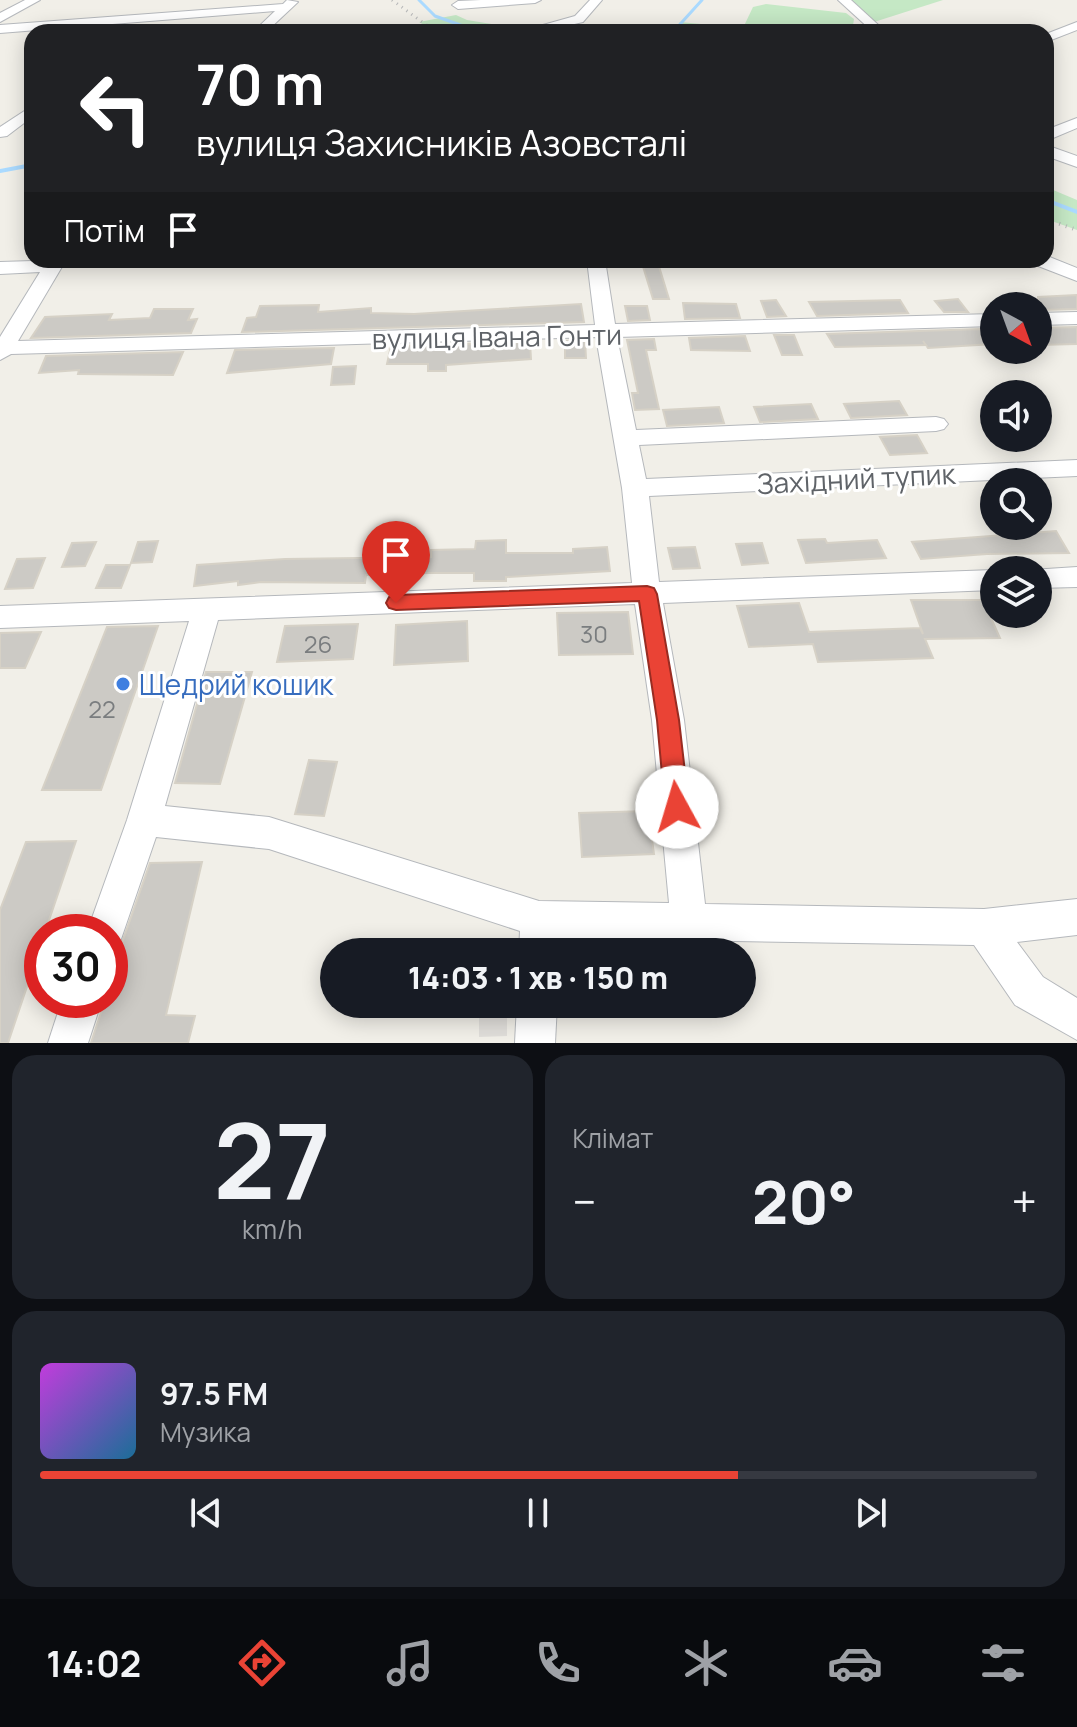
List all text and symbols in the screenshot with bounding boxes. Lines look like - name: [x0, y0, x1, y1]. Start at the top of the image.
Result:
- text: 70 m: [196, 45, 324, 122]
- icon: left: [64, 56, 168, 160]
- text: вулиця Захисників Азовсталі: [196, 118, 687, 167]
- icon: arrive: [161, 208, 205, 252]
- text: Потім: [64, 210, 145, 251]
- north arrow: [980, 292, 1052, 364]
- map controls: [980, 292, 1052, 628]
- street label: вулиця Івана Гонти: [372, 315, 622, 357]
- button: sound: [980, 380, 1052, 452]
- street label: Західний тупик: [756, 454, 957, 502]
- button: search: [980, 468, 1052, 540]
- pin: [362, 521, 430, 603]
- icon: arrive: [374, 533, 418, 577]
- button: layers: [980, 556, 1052, 628]
- house number: 30: [580, 617, 608, 650]
- house number: 26: [304, 627, 332, 660]
- place label: Щедрий кошик: [139, 665, 334, 703]
- marker: Щедрий кошик: [114, 675, 132, 693]
- house number: 22: [88, 692, 116, 725]
- position arrow: [635, 765, 719, 849]
- speed limit sign: 30: [24, 914, 128, 1018]
- text: 14:03 · 1 хв · 150 m: [408, 957, 668, 998]
- text: 27: [214, 1088, 331, 1230]
- text: Клімат: [573, 1120, 654, 1156]
- text: 20°: [752, 1160, 856, 1242]
- text: −: [573, 1171, 596, 1231]
- text: +: [1012, 1171, 1037, 1231]
- text: km/h: [242, 1211, 302, 1247]
- text: 97.5 FM: [160, 1373, 268, 1414]
- text: Музика: [160, 1414, 251, 1450]
- icon: previous: [184, 1491, 228, 1535]
- icon: pause: [516, 1491, 560, 1535]
- icon: next: [849, 1491, 893, 1535]
- icon: directions: [234, 1635, 290, 1691]
- icon: music: [382, 1635, 438, 1691]
- icon: phone: [530, 1635, 586, 1691]
- icon: climate: [678, 1635, 734, 1691]
- icon: car: [827, 1635, 883, 1691]
- icon: filters: [975, 1635, 1031, 1691]
- text: 14:02: [46, 1639, 141, 1688]

